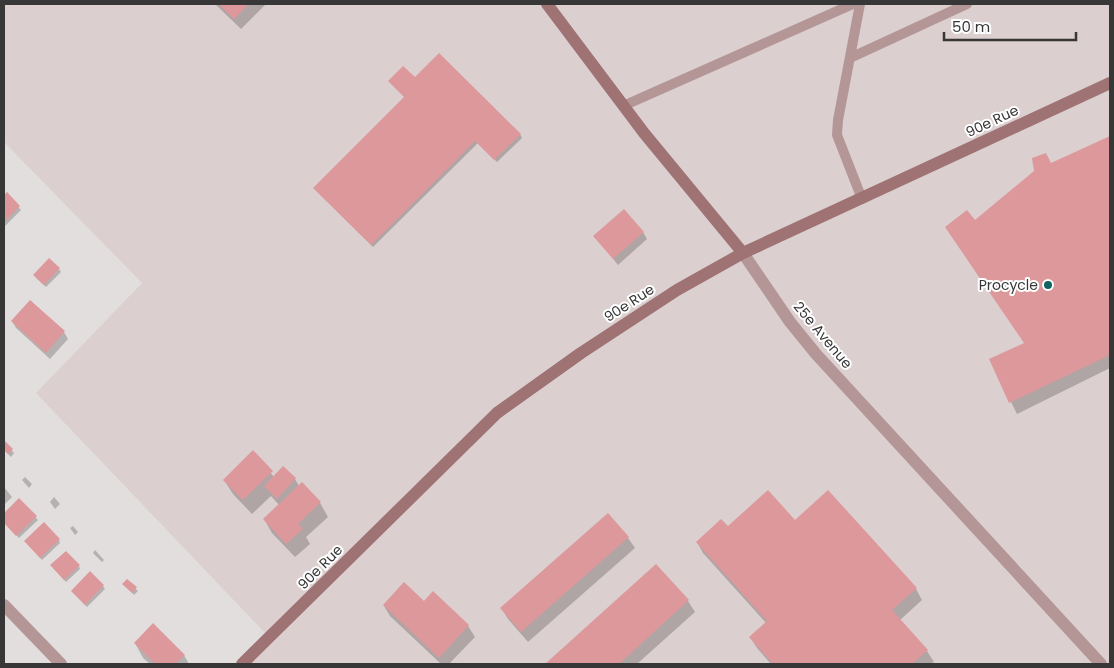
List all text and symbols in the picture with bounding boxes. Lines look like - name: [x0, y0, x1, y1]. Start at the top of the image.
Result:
- scale bar: [944, 10, 1076, 42]
- text: 50 m: [952, 16, 990, 37]
- street label: 90e Rue: [962, 100, 1022, 142]
- place label: Procycle: [979, 275, 1038, 295]
- street label: 90e Rue: [600, 279, 658, 327]
- marker: Procycle: [1042, 279, 1054, 291]
- street label: 25e Avenue: [789, 297, 857, 373]
- street label: 90e Rue: [293, 540, 347, 594]

